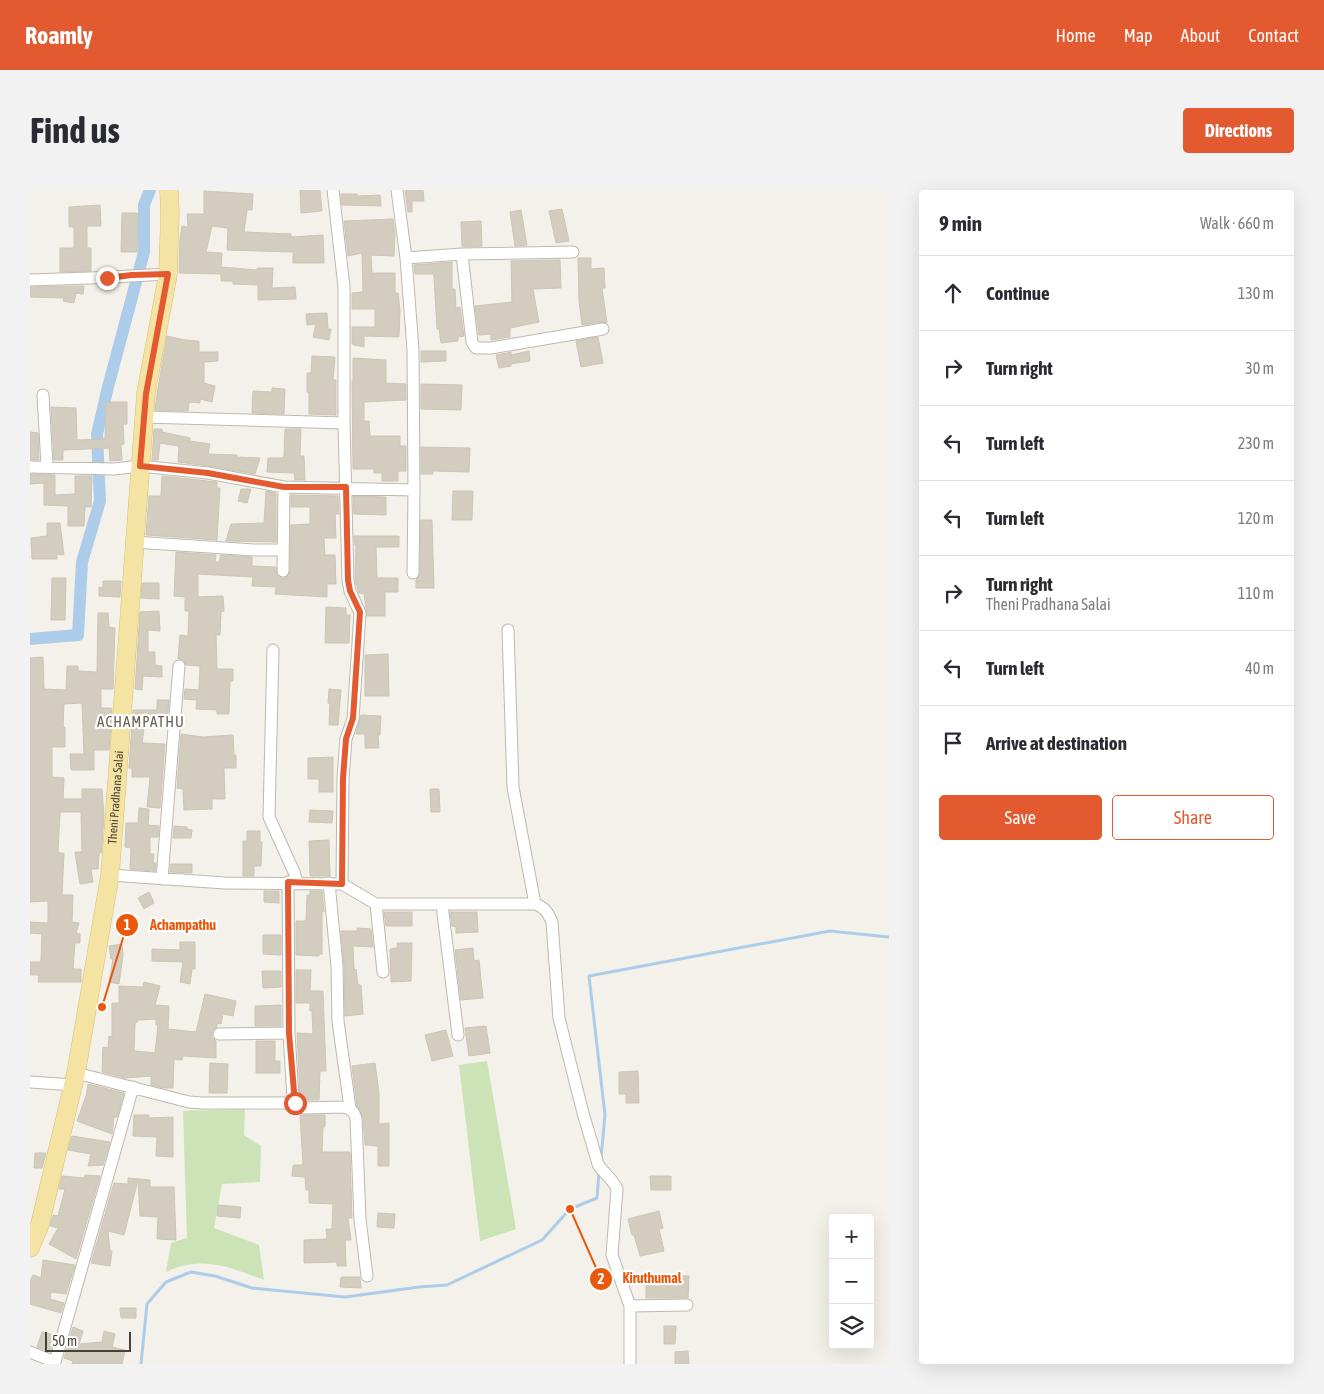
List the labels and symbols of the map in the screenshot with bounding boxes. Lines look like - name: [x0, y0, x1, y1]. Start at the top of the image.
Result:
- route end: [96, 267, 119, 290]
- district label: ACHAMPATHU: [97, 713, 185, 730]
- street label: Theni Pradhana Salai: [105, 750, 126, 845]
- callout: Achampathu: [114, 910, 226, 939]
- text: 1: [123, 916, 131, 933]
- text: Achampathu: [149, 917, 216, 933]
- route start: [284, 1092, 307, 1115]
- callout: Kiruthumal: [588, 1264, 692, 1293]
- text: 2: [597, 1270, 605, 1287]
- text: Kiruthumal: [623, 1270, 682, 1286]
- scale bar: [45, 1329, 131, 1352]

